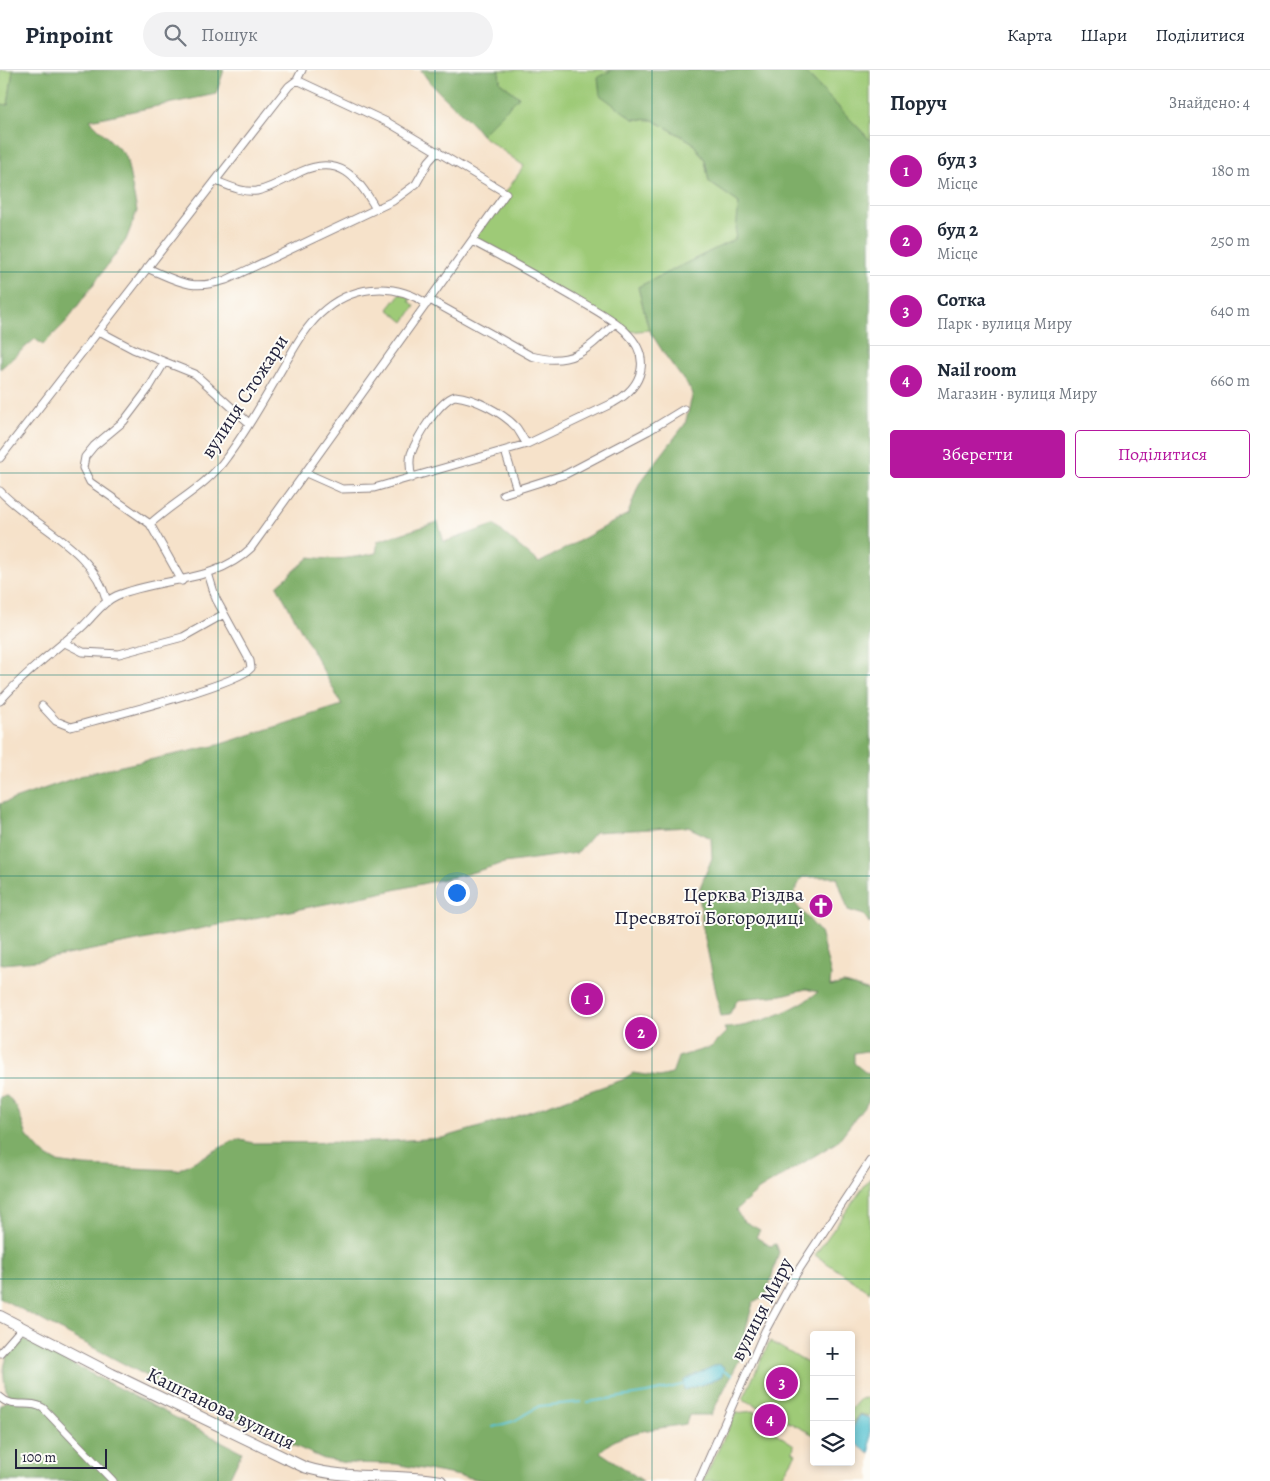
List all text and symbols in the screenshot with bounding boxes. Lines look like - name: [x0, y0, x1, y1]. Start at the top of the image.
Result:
- search box: [143, 12, 493, 57]
- text: Pinpoint: [25, 19, 113, 51]
- icon: search: [161, 21, 189, 49]
- text: Пошук: [201, 22, 258, 48]
- text: Карта: [1007, 23, 1052, 47]
- text: Шари: [1080, 23, 1127, 47]
- text: Поділитися: [1155, 23, 1245, 47]
- text: Поруч: [890, 89, 947, 117]
- text: Знайдено: 4: [1169, 92, 1250, 114]
- text: буд 3: [937, 147, 977, 173]
- text: 1: [903, 160, 909, 182]
- text: 180 m: [1212, 160, 1250, 182]
- text: Місце: [937, 173, 978, 195]
- text: буд 2: [937, 217, 978, 243]
- text: 2: [902, 230, 910, 252]
- text: 250 m: [1211, 230, 1250, 252]
- text: Місце: [937, 243, 978, 265]
- text: Сотка: [937, 287, 986, 313]
- text: 3: [903, 300, 909, 322]
- text: 640 m: [1210, 300, 1250, 322]
- text: Парк · вулиця Миру: [937, 313, 1072, 335]
- street label: вулиця Стожари: [194, 329, 294, 463]
- text: Nail room: [937, 357, 1017, 383]
- text: 4: [902, 370, 910, 392]
- text: 660 m: [1210, 370, 1250, 392]
- text: Магазин · вулиця Миру: [937, 383, 1097, 405]
- button: Зберегти: [890, 430, 1065, 478]
- button: Поділитися: [1075, 430, 1250, 478]
- your location: [444, 880, 470, 906]
- place label: Церква Різдва Пресвятої Богородиці: [614, 881, 805, 931]
- church icon: Церква Різдва Пресвятої Богородиці: [808, 893, 834, 919]
- pin: 1: [571, 980, 603, 1018]
- pin: 2: [625, 1014, 657, 1052]
- street label: вулиця Миру: [724, 1252, 799, 1366]
- map controls: [810, 1331, 855, 1466]
- button: +: [810, 1331, 855, 1376]
- street label: Каштанова вулиця: [142, 1361, 299, 1456]
- pin: 3: [766, 1364, 798, 1402]
- button: −: [810, 1376, 855, 1421]
- pin: 4: [754, 1401, 786, 1439]
- button: layers: [810, 1421, 855, 1466]
- scale bar: [15, 1446, 108, 1469]
- text: 100 m: [22, 1448, 56, 1467]

